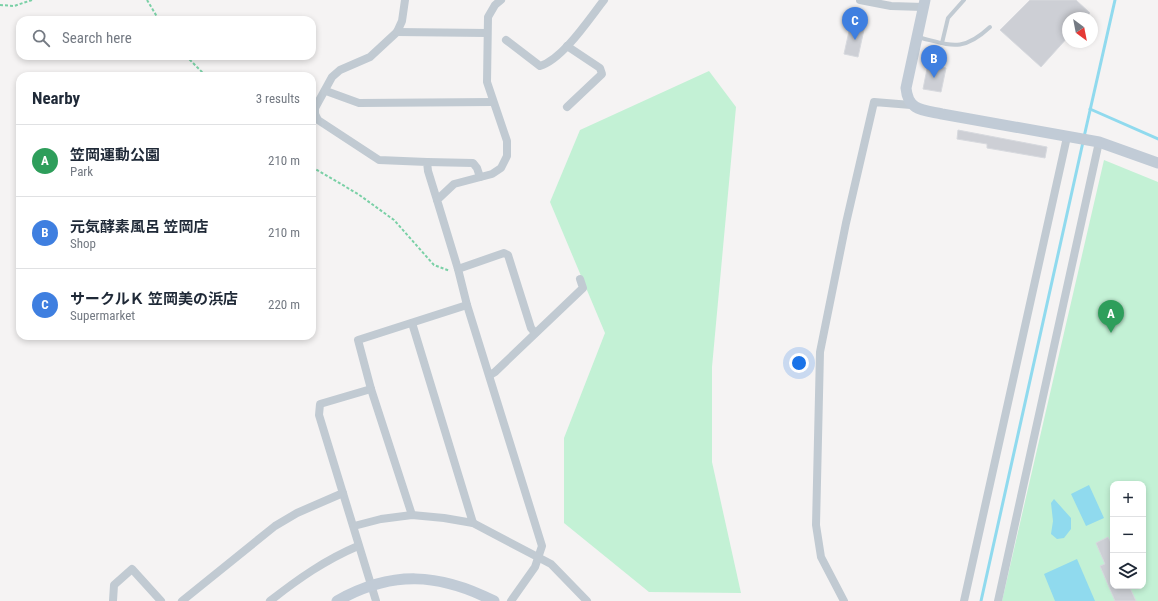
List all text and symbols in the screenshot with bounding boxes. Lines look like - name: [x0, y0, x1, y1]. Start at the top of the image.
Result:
- pin: C: [842, 7, 868, 40]
- north arrow: [1062, 12, 1098, 48]
- search box: [16, 16, 316, 60]
- icon: search: [30, 27, 52, 49]
- text: Search here: [62, 29, 132, 47]
- pin: B: [921, 45, 947, 78]
- text: Nearby: [32, 88, 80, 108]
- text: 3 results: [256, 91, 300, 106]
- text: 笠岡運動公園: [70, 146, 160, 164]
- text: A: [41, 153, 49, 168]
- text: 210 m: [268, 153, 300, 168]
- text: Park: [70, 164, 93, 179]
- text: 元気酵素風呂 笠岡店: [70, 218, 208, 236]
- text: B: [41, 225, 49, 240]
- text: 210 m: [268, 225, 300, 240]
- text: Shop: [70, 236, 96, 251]
- text: サークルＫ 笠岡美の浜店: [70, 290, 238, 308]
- text: C: [41, 297, 49, 312]
- text: 220 m: [268, 297, 300, 312]
- pin: A: [1098, 300, 1124, 333]
- text: Supermarket: [70, 308, 135, 323]
- your location: [789, 353, 809, 373]
- map controls: [1110, 481, 1146, 589]
- button: +: [1110, 481, 1146, 517]
- button: −: [1110, 517, 1146, 553]
- button: layers: [1110, 553, 1146, 589]

